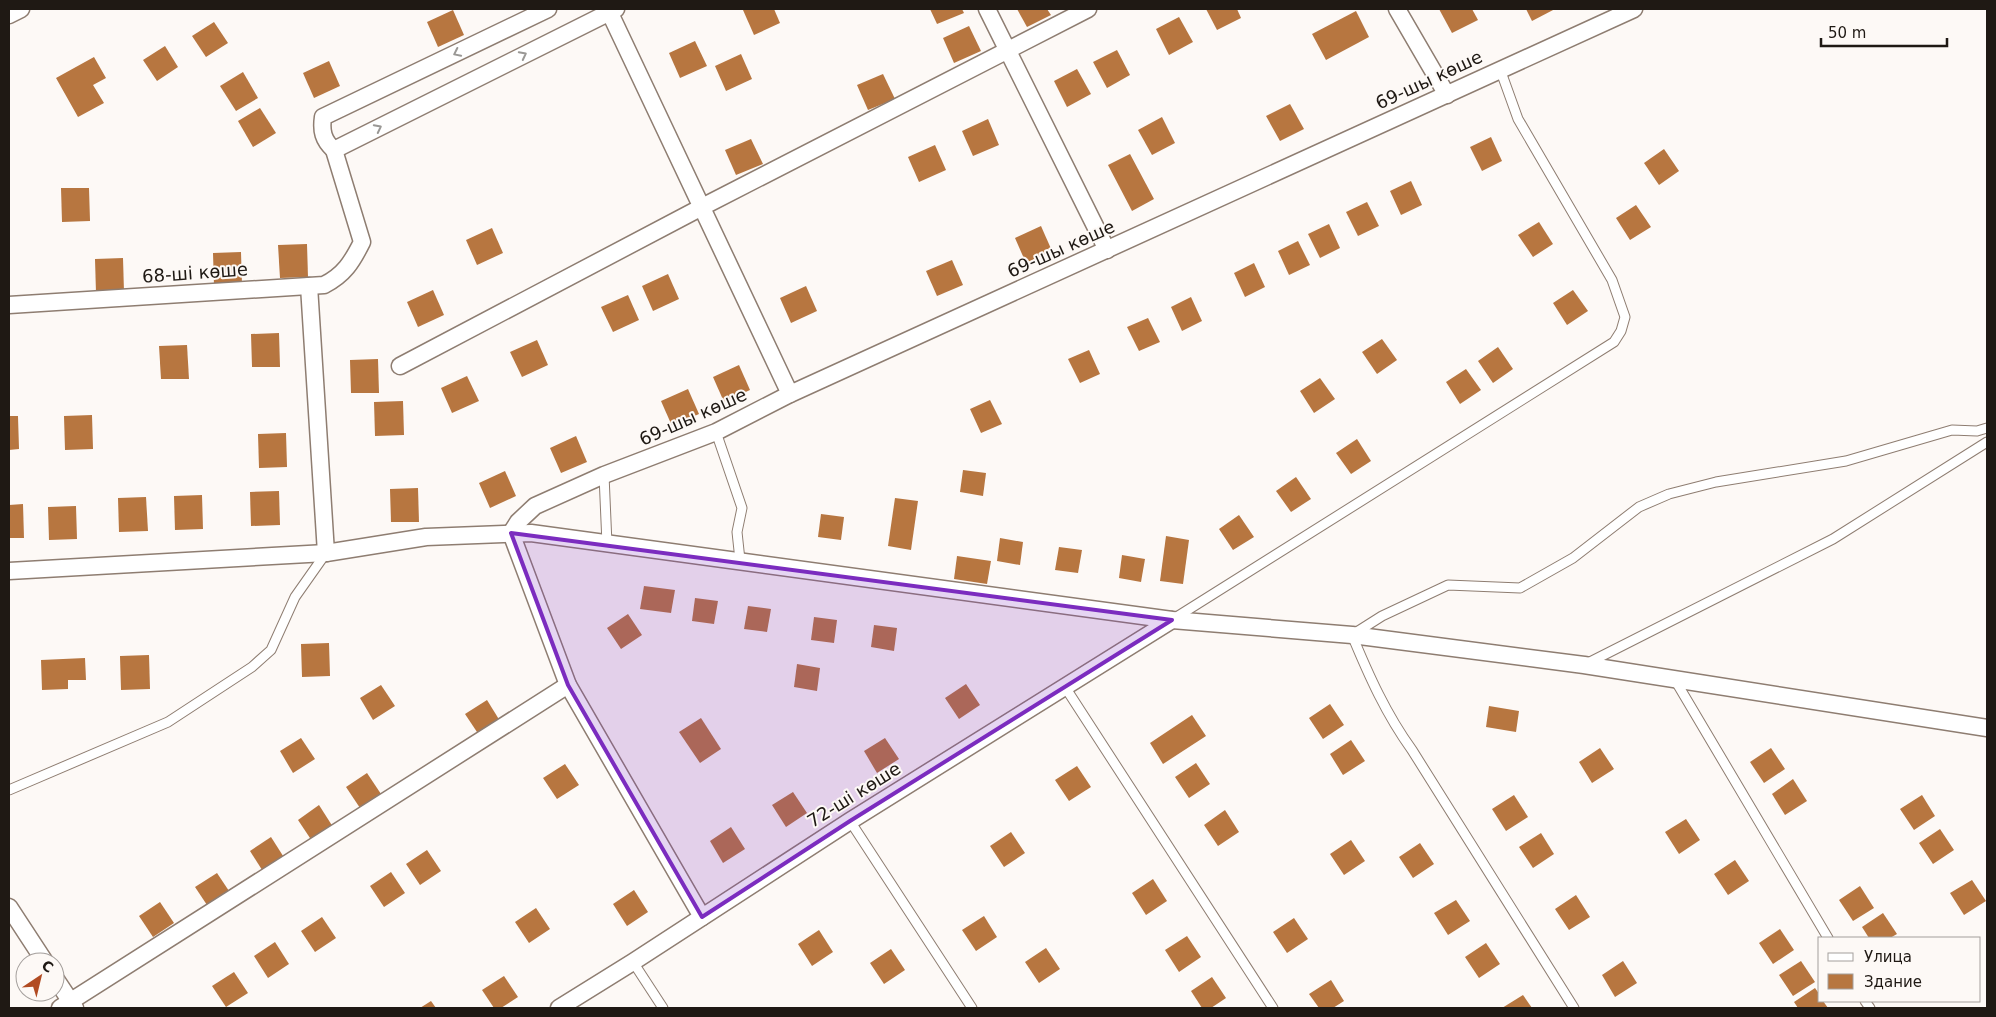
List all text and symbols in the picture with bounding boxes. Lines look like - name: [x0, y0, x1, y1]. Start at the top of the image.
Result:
- scale bar: [1821, 15, 1947, 47]
- text: 50 m: [1828, 24, 1866, 42]
- one-way arrow: [453, 46, 462, 56]
- street label: 69-шы көше: [1372, 46, 1485, 113]
- one-way arrow: [518, 51, 527, 62]
- one-way arrow: [373, 124, 382, 134]
- street label: 69-шы көше: [1004, 216, 1118, 282]
- street label: 68-ші көше: [141, 258, 249, 287]
- street label: 69-шы көше: [636, 384, 750, 450]
- street label: 72-ші көше: [803, 758, 904, 832]
- legend: [1818, 937, 1981, 1002]
- text: Улица: [1864, 948, 1912, 966]
- north arrow: [15, 952, 65, 1002]
- text: С: [39, 957, 56, 976]
- text: Здание: [1864, 973, 1922, 991]

